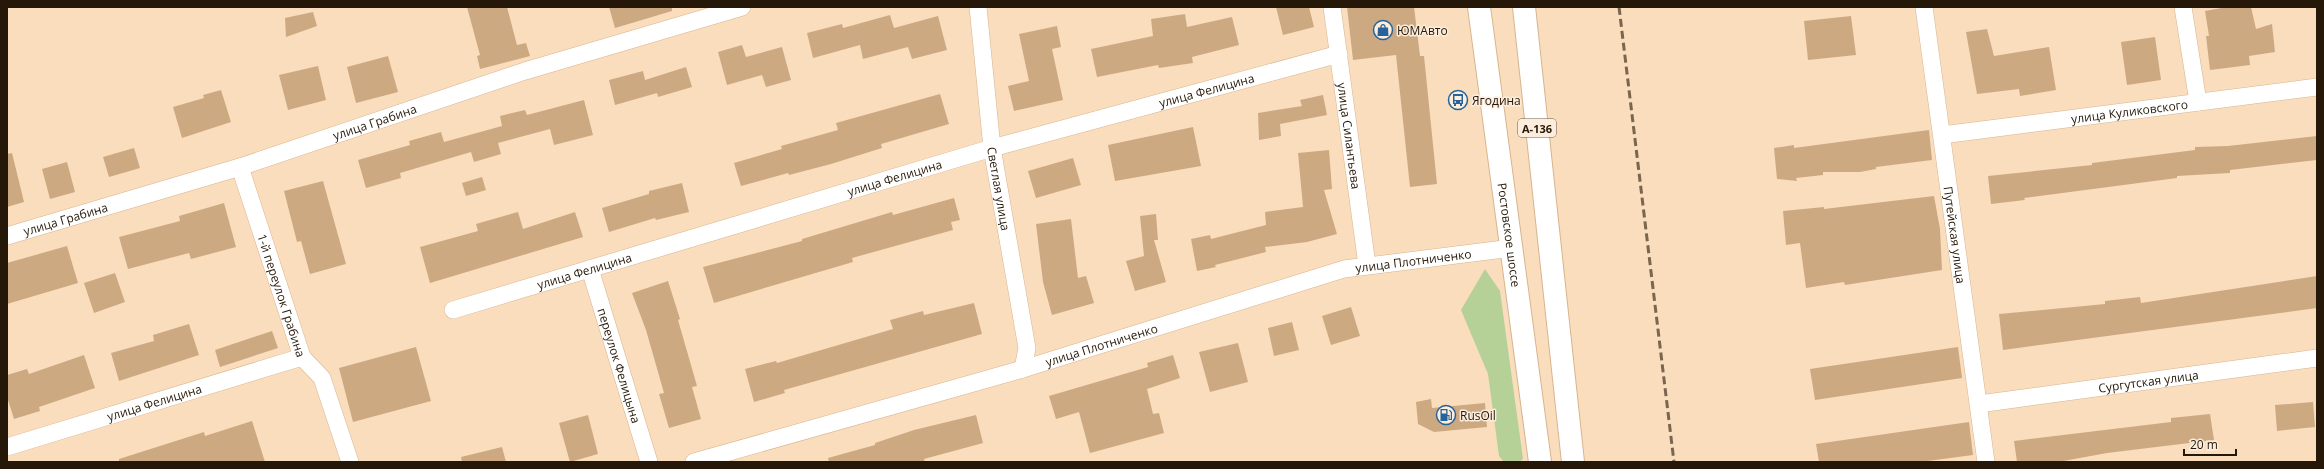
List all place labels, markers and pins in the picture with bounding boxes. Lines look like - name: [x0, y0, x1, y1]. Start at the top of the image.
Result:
- shop icon: ЮМАвто: [1372, 19, 1394, 41]
- place label: ЮМАвто: [1397, 22, 1448, 39]
- bus stop icon: Ягодина: [1447, 89, 1469, 111]
- place label: Ягодина: [1472, 92, 1521, 109]
- fuel station icon: RusOil: [1435, 404, 1457, 426]
- place label: RusOil: [1460, 407, 1496, 424]

